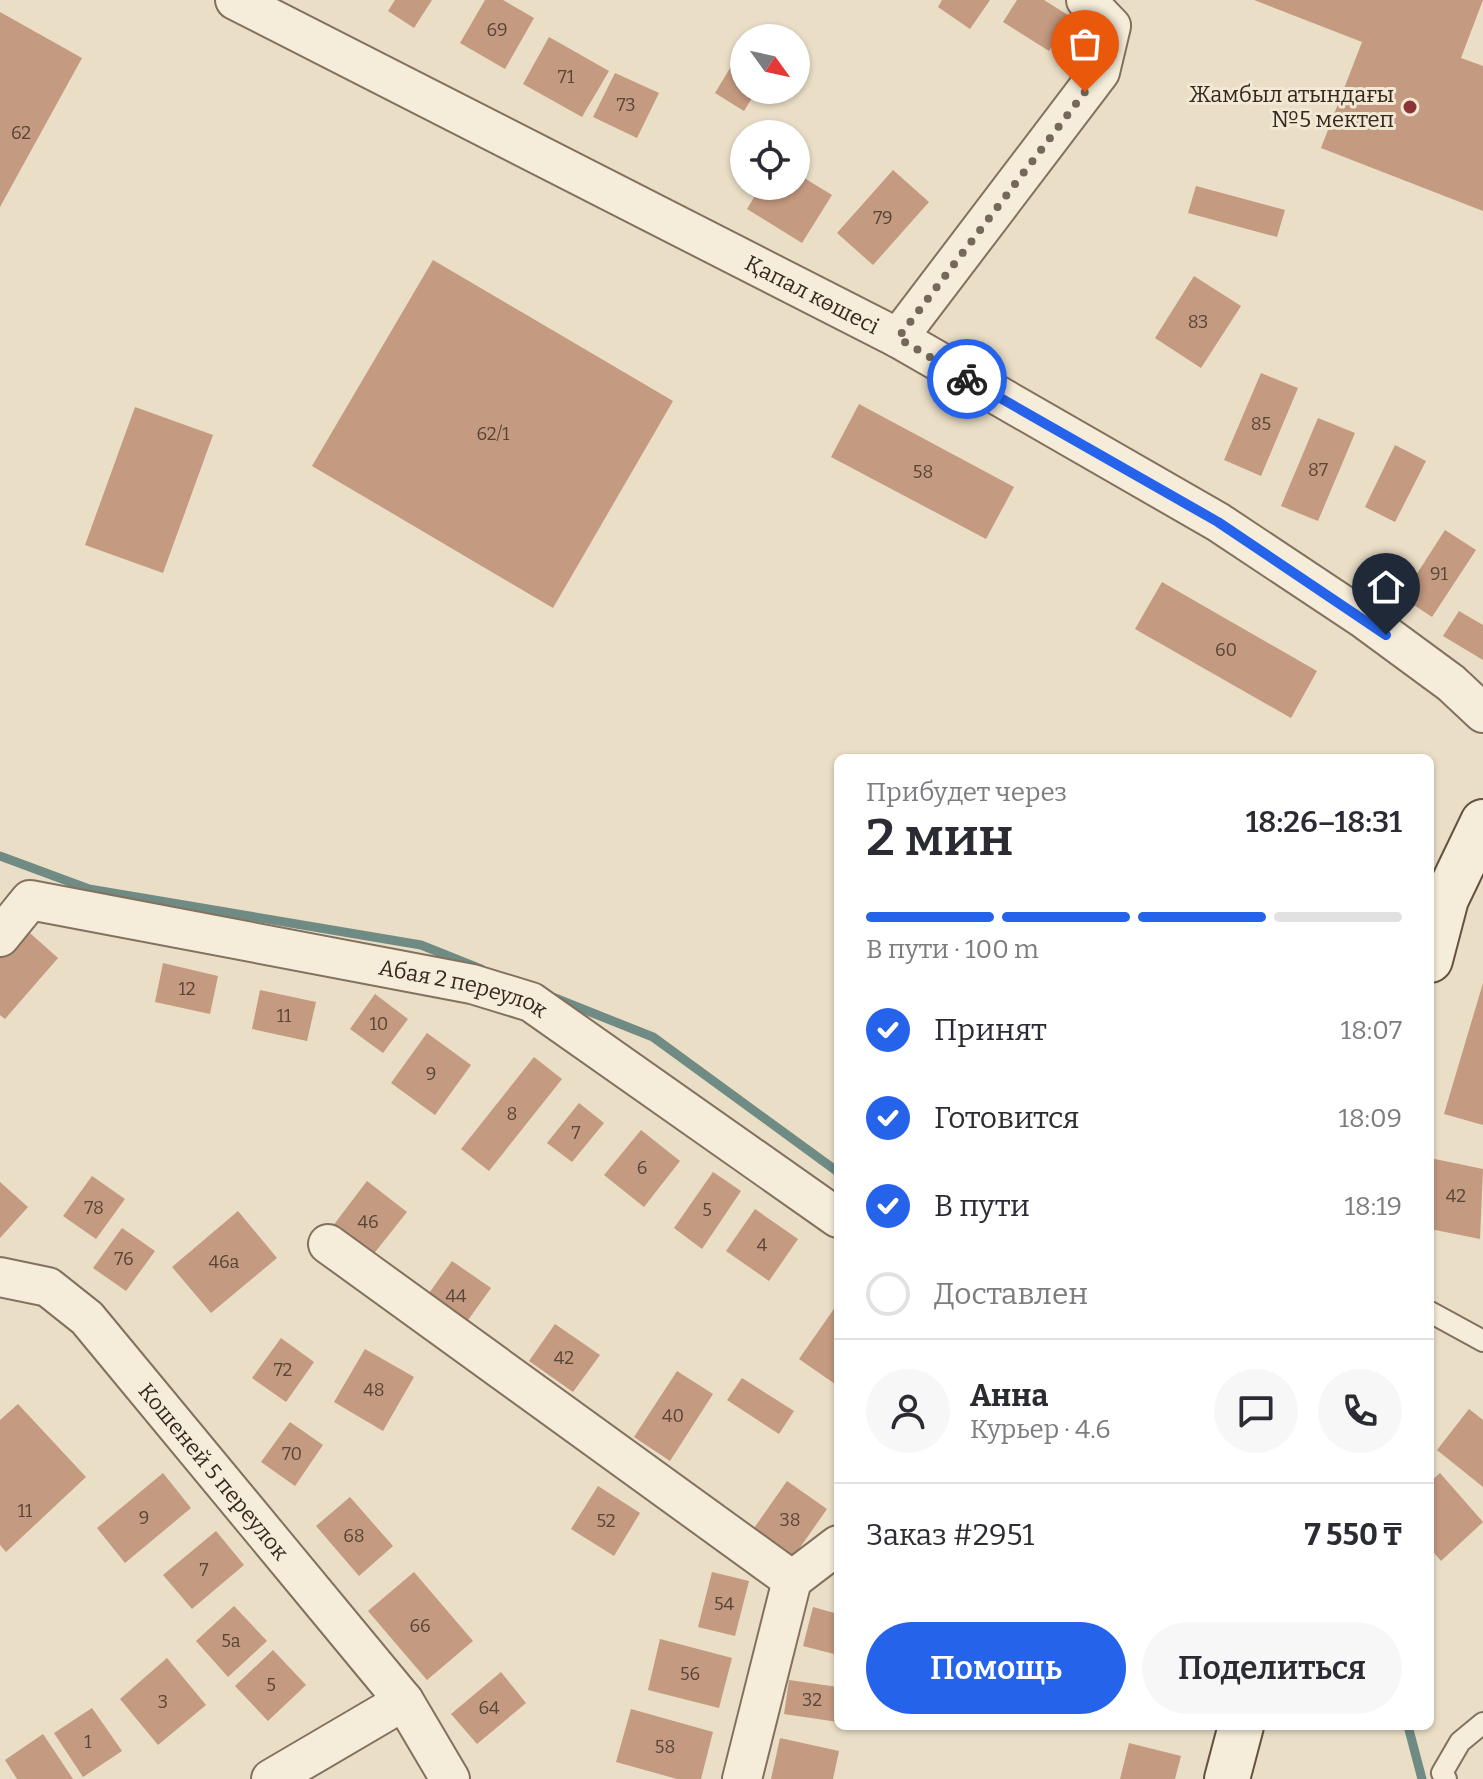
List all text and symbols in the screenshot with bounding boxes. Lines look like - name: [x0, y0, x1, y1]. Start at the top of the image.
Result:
- pin: [1051, 10, 1119, 92]
- house number: 69: [486, 19, 508, 41]
- icon: bag: [1063, 22, 1107, 66]
- north arrow: [730, 24, 810, 104]
- map controls: [730, 24, 810, 200]
- house number: 71: [558, 66, 575, 88]
- place label: Жамбыл атындағы №5 мектеп: [1189, 81, 1394, 133]
- house number: 73: [617, 94, 635, 116]
- marker: Жамбыл атындағы №5 мектеп: [1401, 98, 1419, 116]
- button: locate: [730, 120, 810, 200]
- house number: 62: [11, 122, 31, 144]
- house number: 79: [873, 207, 893, 229]
- street label: Қапал көшесі: [741, 249, 884, 340]
- house number: 83: [1188, 311, 1208, 333]
- courier: [927, 339, 1007, 419]
- icon: bike: [945, 357, 989, 401]
- house number: 85: [1251, 413, 1271, 435]
- house number: 62/1: [476, 423, 510, 445]
- house number: 87: [1308, 459, 1328, 481]
- house number: 58: [913, 461, 933, 483]
- pin: [1352, 553, 1420, 635]
- house number: 91: [1430, 563, 1449, 585]
- icon: home: [1364, 565, 1408, 609]
- house number: 60: [1215, 639, 1237, 661]
- text: Прибудет через: [866, 777, 1067, 808]
- text: 18:26–18:31: [1246, 804, 1402, 840]
- text: 2 мин: [866, 806, 1013, 869]
- text: В пути · 100 m: [866, 934, 1039, 965]
- street label: Абая 2 переулок: [377, 954, 553, 1024]
- house number: 12: [178, 978, 196, 1000]
- house number: 11: [277, 1005, 292, 1027]
- icon: check: [866, 1008, 910, 1052]
- text: Принят: [934, 1012, 1047, 1048]
- house number: 10: [370, 1013, 388, 1035]
- text: 18:07: [1341, 1015, 1402, 1046]
- house number: 9: [426, 1063, 436, 1085]
- icon: check: [866, 1096, 910, 1140]
- text: Готовится: [934, 1100, 1079, 1136]
- house number: 8: [507, 1103, 517, 1125]
- text: 18:09: [1338, 1103, 1402, 1134]
- house number: 7: [571, 1122, 581, 1144]
- house number: 6: [637, 1157, 647, 1179]
- icon: check: [866, 1184, 910, 1228]
- house number: 42: [1446, 1185, 1466, 1207]
- text: В пути: [934, 1188, 1030, 1224]
- text: 18:19: [1345, 1191, 1402, 1222]
- house number: 78: [84, 1197, 104, 1219]
- house number: 5: [702, 1199, 712, 1221]
- house number: 46: [357, 1211, 379, 1233]
- house number: 4: [757, 1234, 768, 1256]
- house number: 76: [114, 1248, 134, 1270]
- house number: 46а: [209, 1251, 240, 1273]
- text: Доставлен: [934, 1276, 1088, 1312]
- house number: 44: [445, 1285, 467, 1307]
- house number: 42: [554, 1347, 574, 1369]
- house number: 72: [274, 1359, 292, 1381]
- button: person: [866, 1369, 950, 1453]
- button: chat: [1214, 1369, 1298, 1453]
- button: phone: [1318, 1369, 1402, 1453]
- street label: Кошеней 5 переулок: [133, 1378, 295, 1566]
- text: Анна: [970, 1378, 1048, 1414]
- house number: 48: [363, 1379, 385, 1401]
- house number: 40: [662, 1405, 684, 1427]
- text: Курьер · 4.6: [970, 1414, 1110, 1445]
- house number: 70: [282, 1443, 302, 1465]
- house number: 11: [18, 1500, 33, 1522]
- house number: 9: [139, 1507, 149, 1529]
- house number: 38: [779, 1509, 801, 1531]
- house number: 52: [596, 1510, 616, 1532]
- text: Заказ #2951: [866, 1517, 1034, 1553]
- text: 7 550 ₸: [1305, 1517, 1402, 1553]
- house number: 68: [343, 1525, 365, 1547]
- house number: 7: [199, 1559, 209, 1581]
- house number: 54: [714, 1593, 735, 1615]
- house number: 66: [409, 1615, 431, 1637]
- button: Помощь: [866, 1622, 1126, 1714]
- button: Поделиться: [1142, 1622, 1402, 1714]
- house number: 5а: [221, 1630, 241, 1652]
- house number: 56: [680, 1663, 700, 1685]
- house number: 5: [266, 1674, 276, 1696]
- house number: 32: [802, 1689, 822, 1711]
- house number: 3: [158, 1691, 168, 1713]
- house number: 64: [478, 1697, 500, 1719]
- house number: 1: [84, 1731, 92, 1753]
- house number: 58: [655, 1736, 675, 1758]

